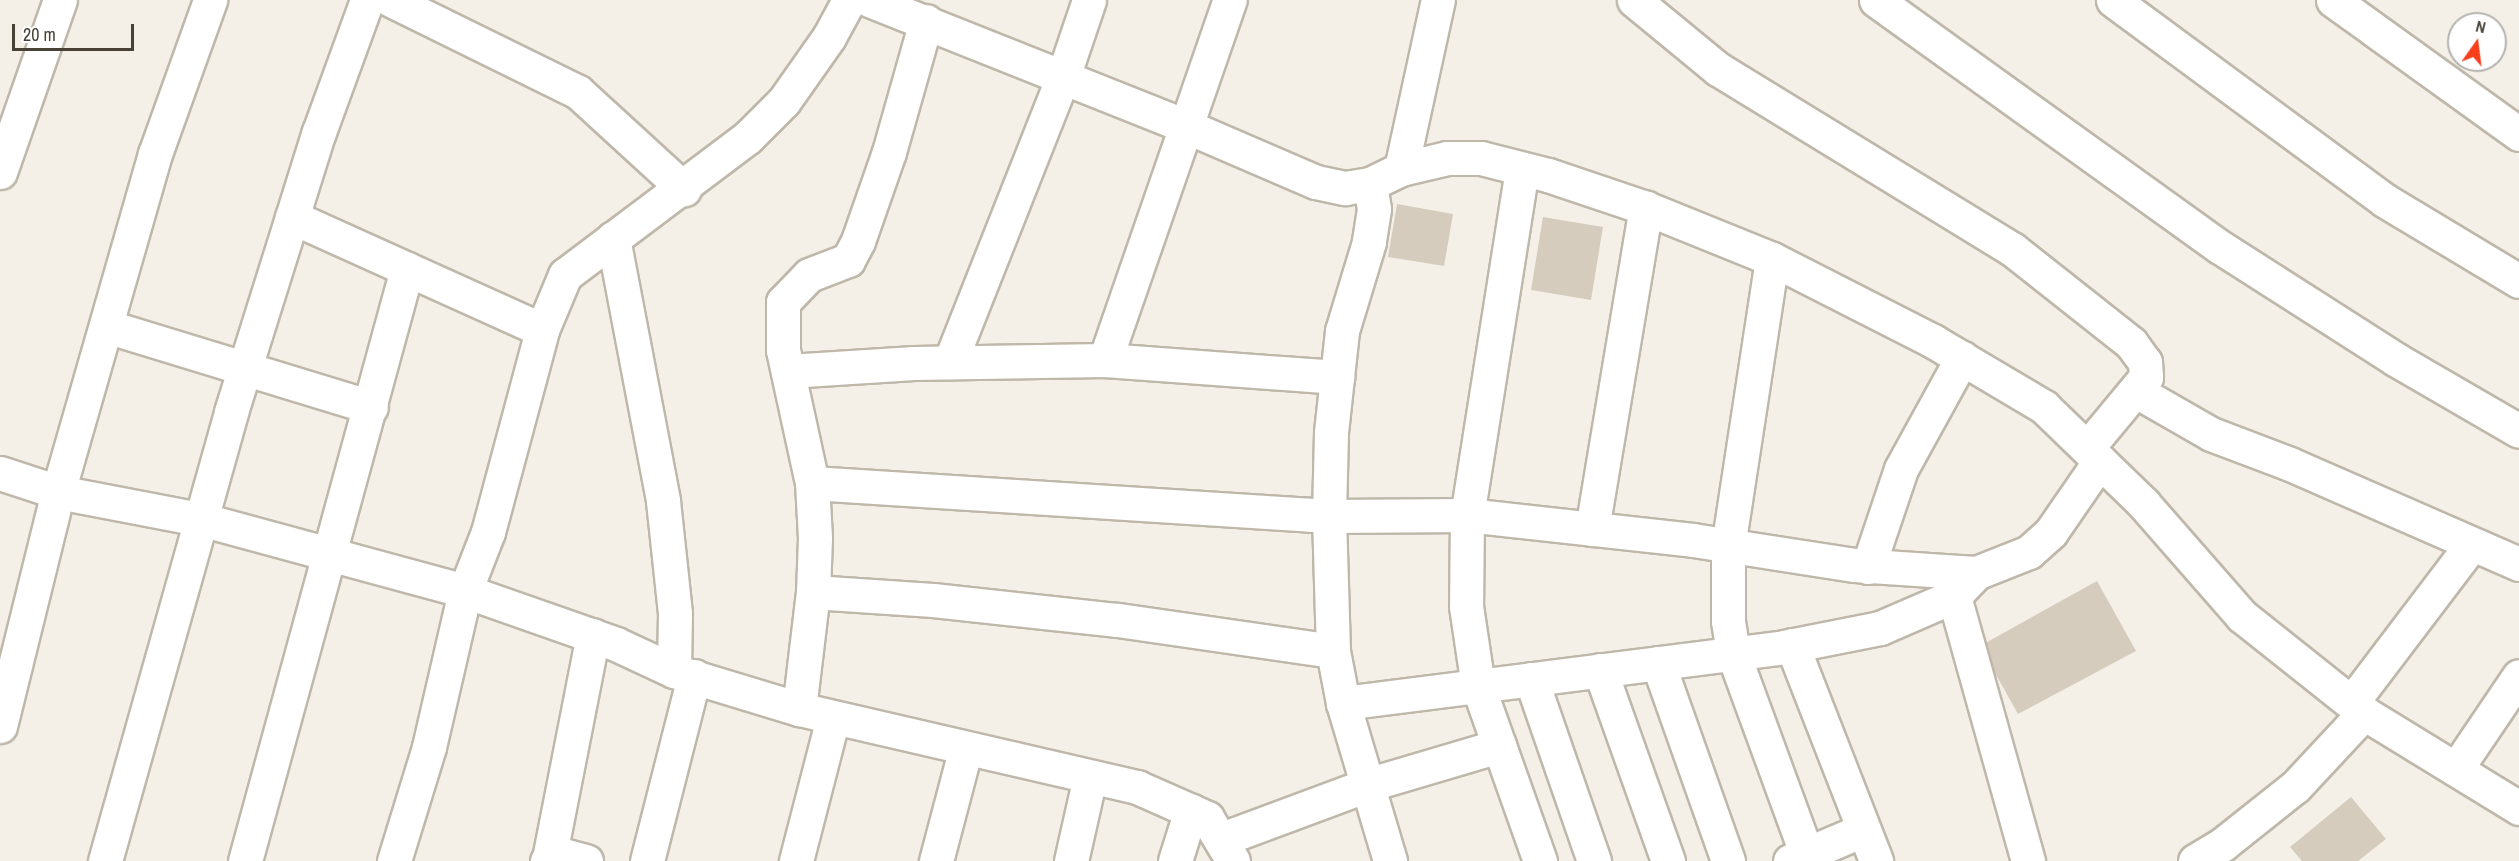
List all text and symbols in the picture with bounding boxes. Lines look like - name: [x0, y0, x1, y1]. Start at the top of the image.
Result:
- scale bar: [15, 12, 136, 50]
- north arrow: [2447, 12, 2507, 72]
- text: N: [2474, 15, 2488, 38]
- text: 20 m: [23, 22, 56, 47]

